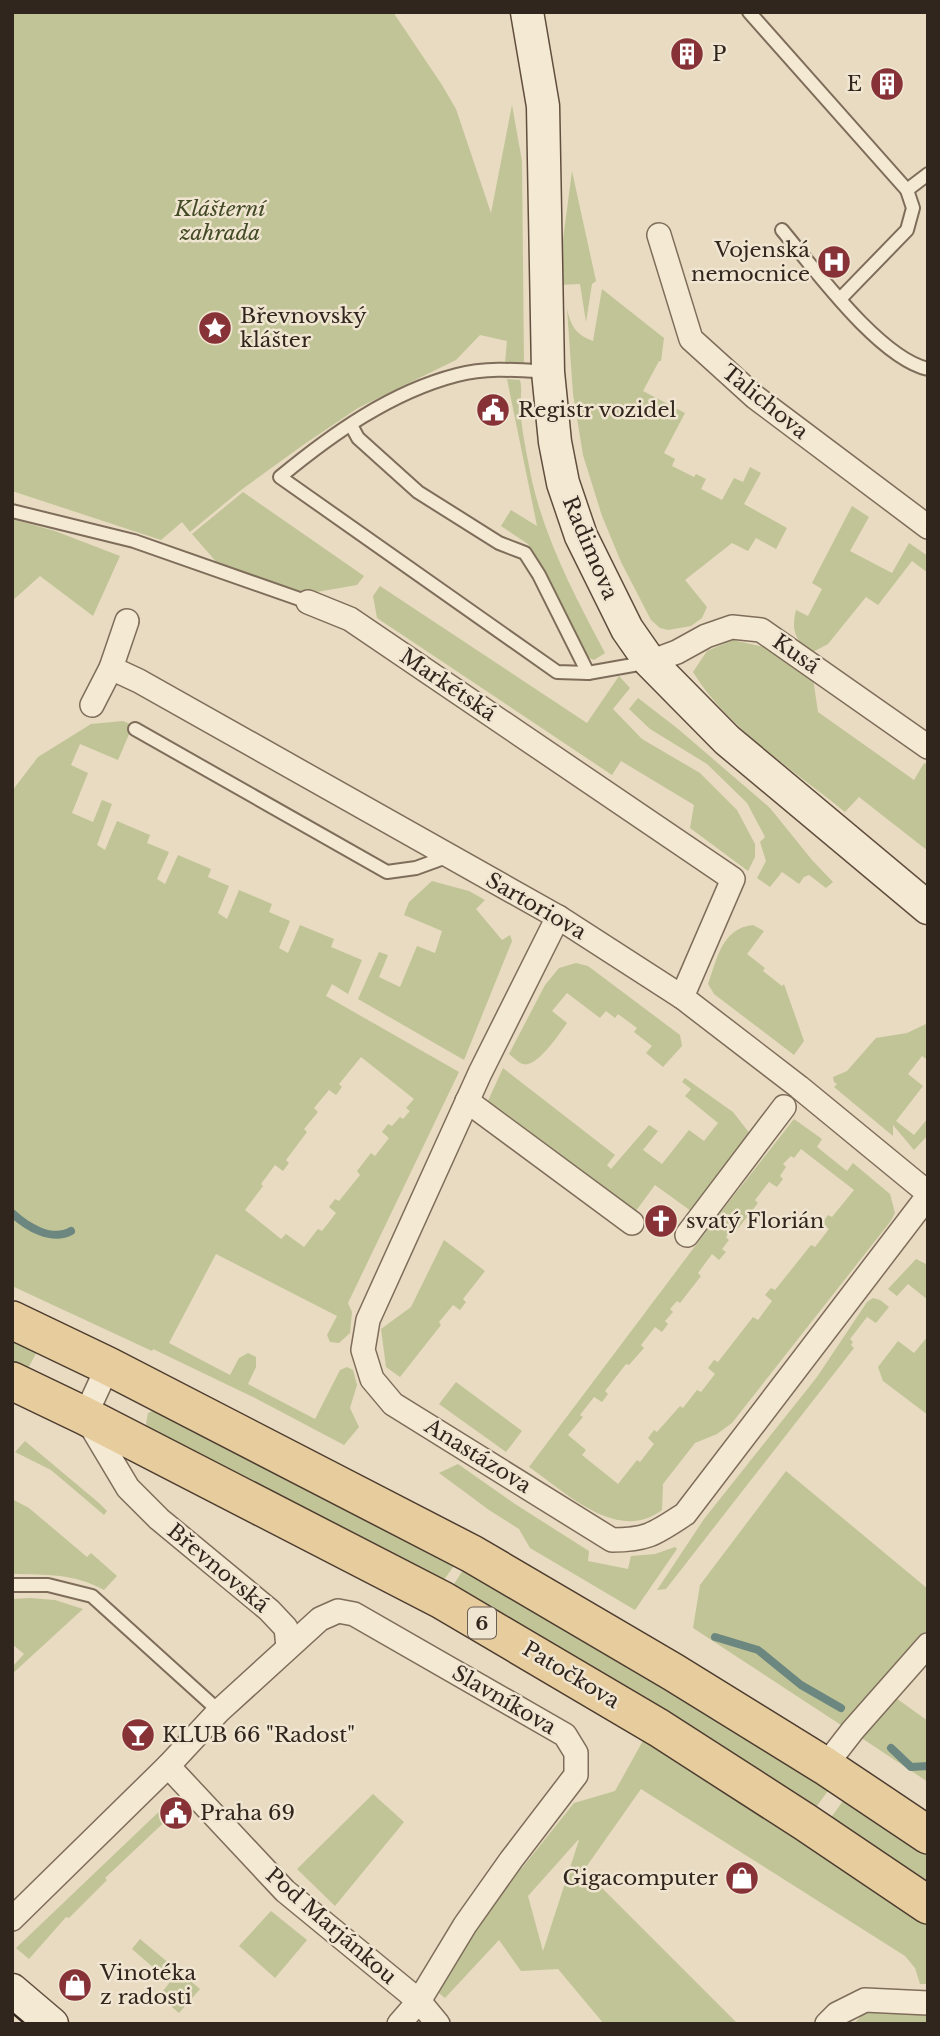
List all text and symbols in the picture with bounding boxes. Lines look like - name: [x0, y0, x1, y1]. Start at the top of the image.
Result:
- building icon: P: [668, 35, 706, 73]
- place label: P: [712, 41, 726, 67]
- building icon: E: [868, 65, 906, 103]
- place label: E: [847, 71, 862, 97]
- park label: Klášterní zahrada: [173, 196, 267, 246]
- place label: Vojenská nemocnice: [691, 237, 810, 287]
- hospital icon: Vojenská nemocnice: [815, 243, 853, 281]
- place label: Břevnovský klášter: [240, 303, 367, 353]
- place icon: Břevnovský klášter: [196, 309, 234, 347]
- street label: Talichova: [717, 359, 814, 445]
- public building icon: Registr vozidel: [474, 391, 512, 429]
- place label: Registr vozidel: [518, 397, 677, 423]
- street label: Radimova: [557, 492, 624, 604]
- street label: Kusá: [768, 629, 825, 680]
- street label: Markétská: [395, 643, 501, 727]
- street label: Sartoriova: [481, 867, 591, 945]
- church icon: svatý Florián: [642, 1202, 680, 1240]
- place label: svatý Florián: [686, 1208, 824, 1234]
- street label: Anastázova: [419, 1412, 536, 1499]
- street label: Břevnovská: [162, 1518, 274, 1618]
- road number: 6: [468, 1608, 496, 1638]
- street label: Patočkova: [518, 1636, 624, 1714]
- street label: Slavníkova: [447, 1660, 561, 1740]
- bar icon: KLUB 66 "Radost": [119, 1716, 157, 1754]
- place label: KLUB 66 "Radost": [162, 1722, 355, 1748]
- public building icon: Praha 69: [157, 1794, 195, 1832]
- place label: Praha 69: [200, 1800, 295, 1826]
- shop icon: Gigacomputer: [723, 1859, 761, 1897]
- street label: Pod Marjánkou: [260, 1862, 402, 1990]
- place label: Gigacomputer: [563, 1865, 718, 1891]
- place label: Vinotéka z radosti: [99, 1960, 197, 2010]
- shop icon: Vinotéka z radosti: [56, 1966, 94, 2004]

